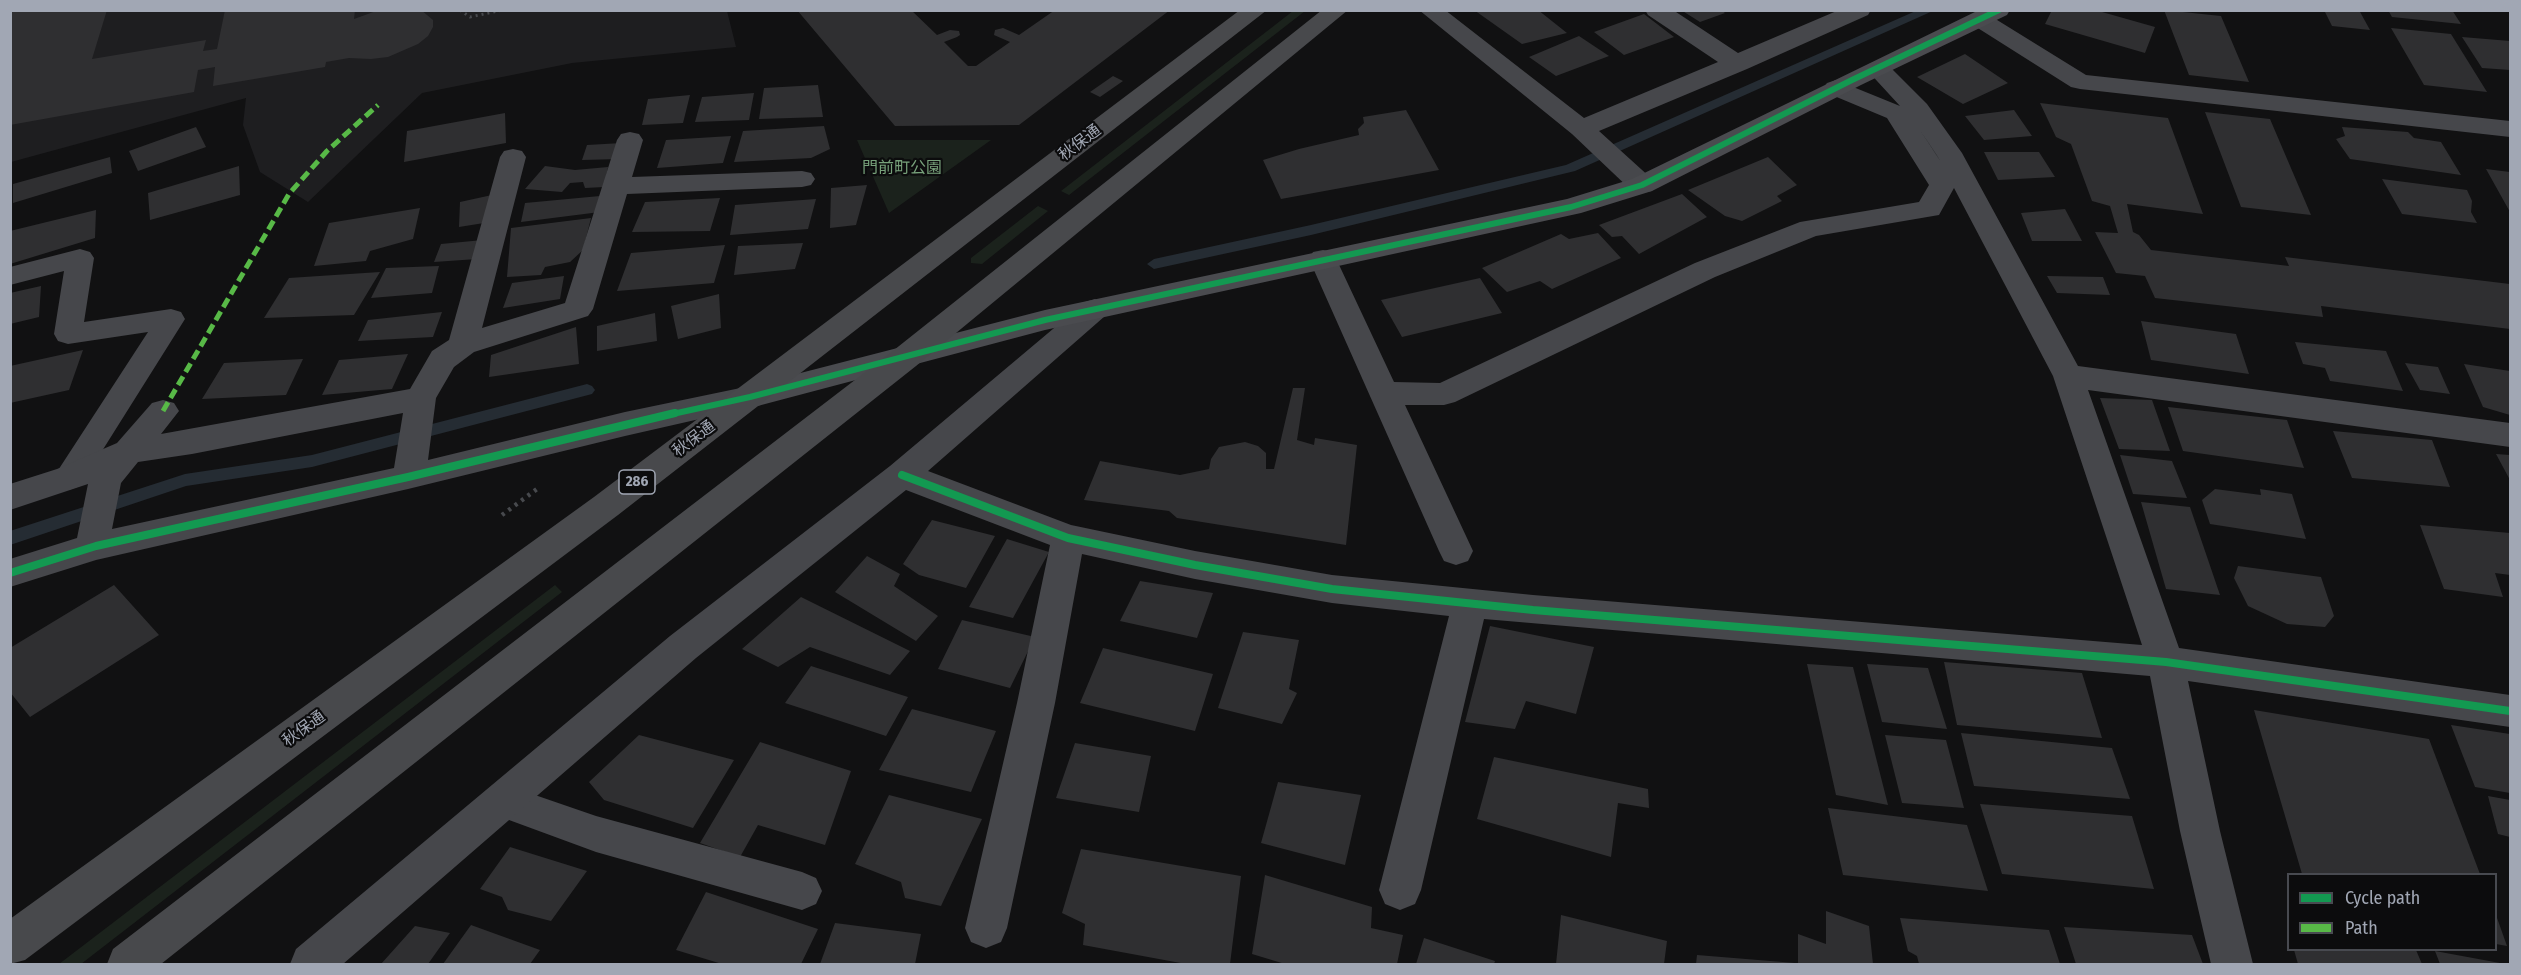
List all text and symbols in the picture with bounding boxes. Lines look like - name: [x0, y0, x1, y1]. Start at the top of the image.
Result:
- street label: 秋保通: [1055, 121, 1105, 165]
- park label: 門前町公園: [862, 159, 942, 179]
- street label: 秋保通: [669, 417, 719, 461]
- road number: 286: [619, 470, 655, 494]
- street label: 秋保通: [279, 707, 329, 751]
- legend: [2287, 873, 2497, 951]
- text: Cycle path: [2345, 887, 2420, 909]
- text: Path: [2345, 917, 2378, 939]

